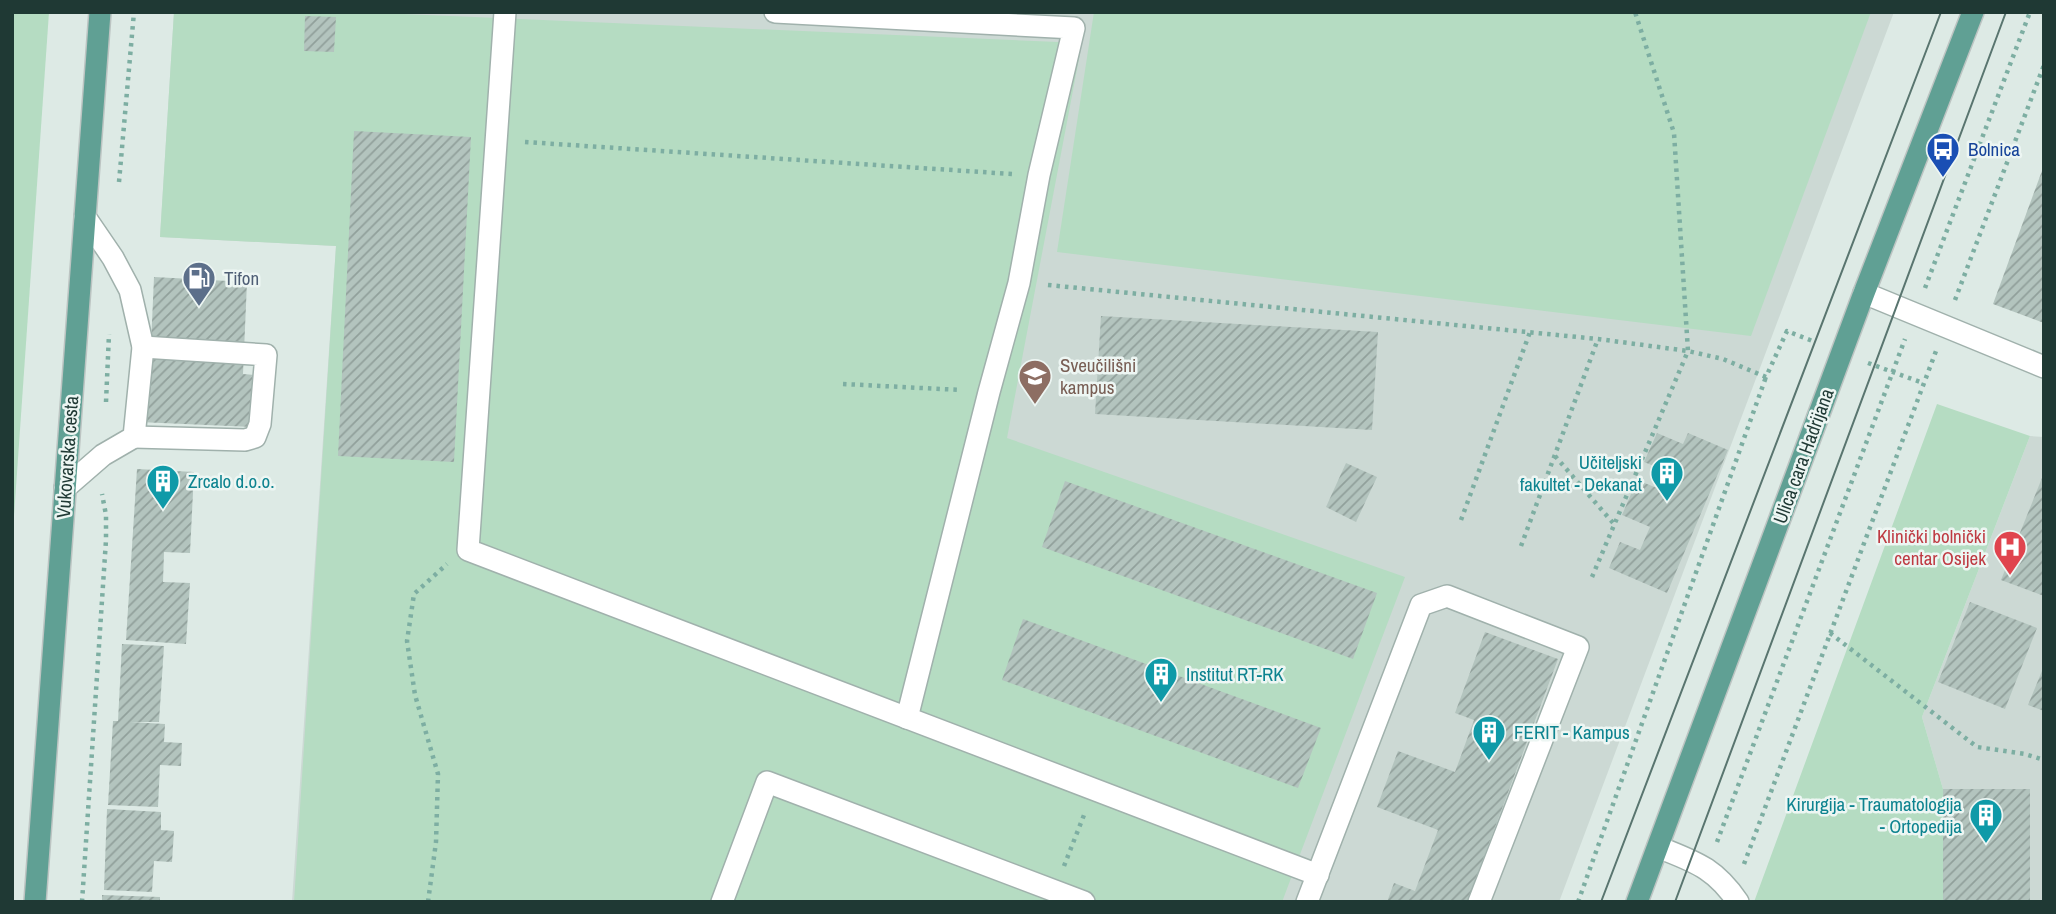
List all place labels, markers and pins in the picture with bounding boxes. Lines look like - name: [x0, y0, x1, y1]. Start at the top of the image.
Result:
- bus stop icon: Bolnica: [1924, 130, 1962, 179]
- place label: Bolnica: [1968, 136, 2020, 162]
- fuel station icon: Tifon: [180, 259, 218, 308]
- place label: Tifon: [224, 265, 259, 291]
- place label: Sveučilišni kampus: [1060, 352, 1136, 400]
- school or university icon: Sveučilišni kampus: [1016, 357, 1054, 406]
- place label: Učiteljski fakultet - Dekanat: [1520, 449, 1643, 497]
- building icon: Učiteljski fakultet - Dekanat: [1648, 454, 1686, 503]
- building icon: Zrcalo d.o.o.: [144, 462, 182, 511]
- place label: Zrcalo d.o.o.: [188, 468, 275, 494]
- place label: Klinički bolnički centar Osijek: [1877, 523, 1986, 571]
- hospital icon: Klinički bolnički centar Osijek: [1991, 528, 2029, 577]
- building icon: Institut RT-RK: [1142, 655, 1180, 704]
- place label: Institut RT-RK: [1186, 661, 1284, 687]
- building icon: FERIT - Kampus: [1470, 713, 1508, 762]
- place label: FERIT - Kampus: [1514, 719, 1630, 745]
- place label: Kirurgija - Traumatologija - Ortopedija: [1786, 791, 1962, 839]
- building icon: Kirurgija - Traumatologija - Ortopedija: [1967, 796, 2005, 845]

